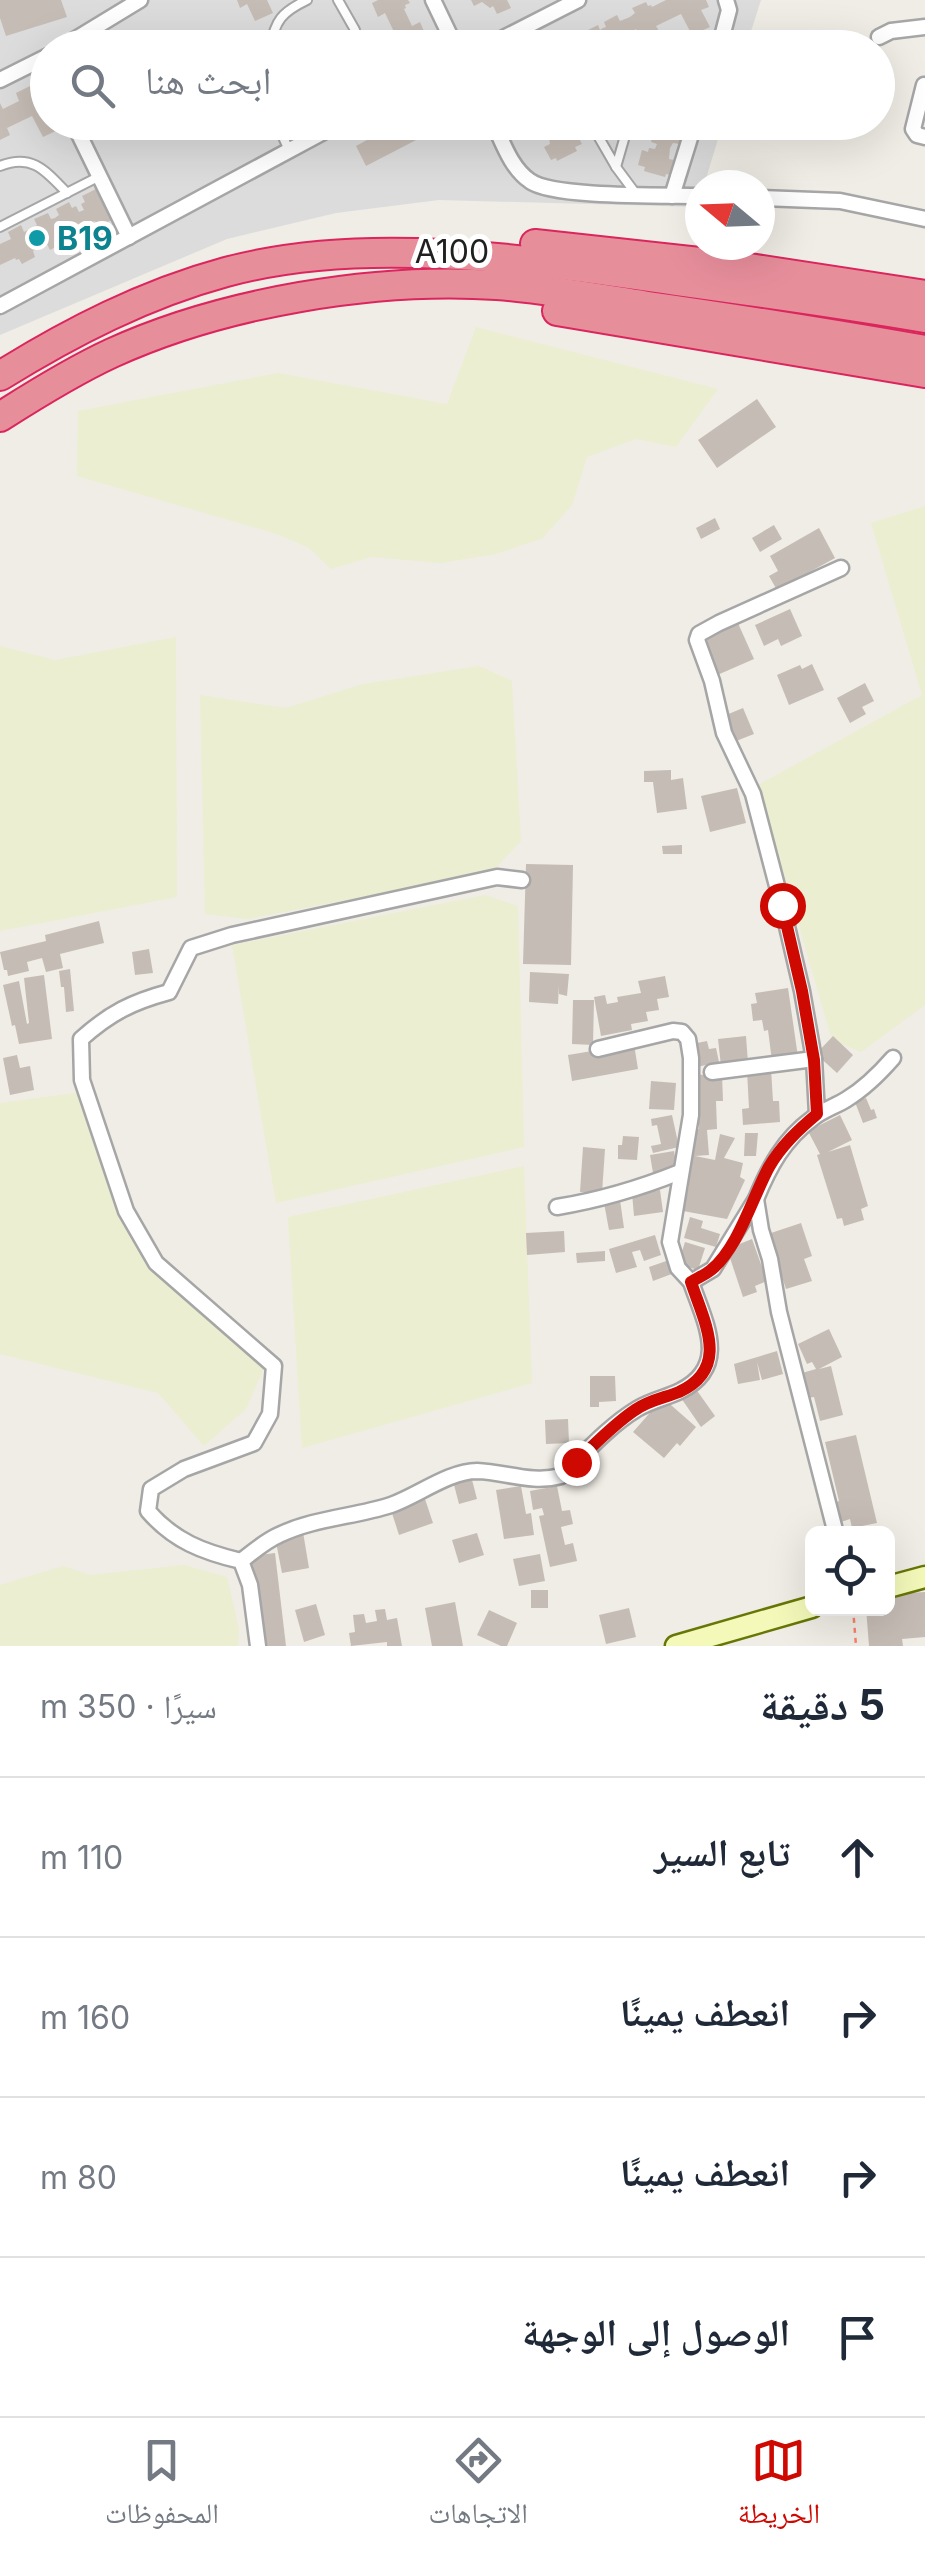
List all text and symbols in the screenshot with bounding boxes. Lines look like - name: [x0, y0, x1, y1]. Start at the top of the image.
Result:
- search box: [30, 30, 895, 140]
- text: ابحث هنا: [145, 57, 272, 103]
- icon: search: [65, 58, 120, 113]
- north arrow: [685, 170, 775, 260]
- place label: B19: [57, 219, 113, 258]
- marker: B19: [26, 227, 48, 249]
- street label: A100: [415, 232, 489, 271]
- route start: [760, 883, 806, 929]
- route end: [554, 1440, 600, 1486]
- map controls: [805, 1526, 895, 1616]
- button: locate: [805, 1526, 895, 1616]
- text: 5 دقيقة: [760, 1679, 885, 1730]
- text: سيرًا · 350 m: [40, 1687, 217, 1726]
- text: تابع السير: [654, 1829, 790, 1875]
- icon: ahead: [830, 1830, 885, 1885]
- text: 110 m: [40, 1838, 123, 1877]
- text: انعطف يمينًا: [620, 1989, 790, 2035]
- icon: right: [830, 1990, 885, 2045]
- text: 160 m: [40, 1998, 130, 2037]
- text: انعطف يمينًا: [620, 2149, 790, 2195]
- icon: right: [830, 2150, 885, 2205]
- text: 80 m: [40, 2158, 117, 2197]
- text: الوصول إلى الوجهة: [522, 2309, 790, 2355]
- icon: arrive: [830, 2310, 885, 2365]
- tab: المحفوظات: [105, 2433, 219, 2541]
- tab: الاتجاهات: [429, 2433, 528, 2541]
- tab: الخريطة: [738, 2433, 820, 2541]

